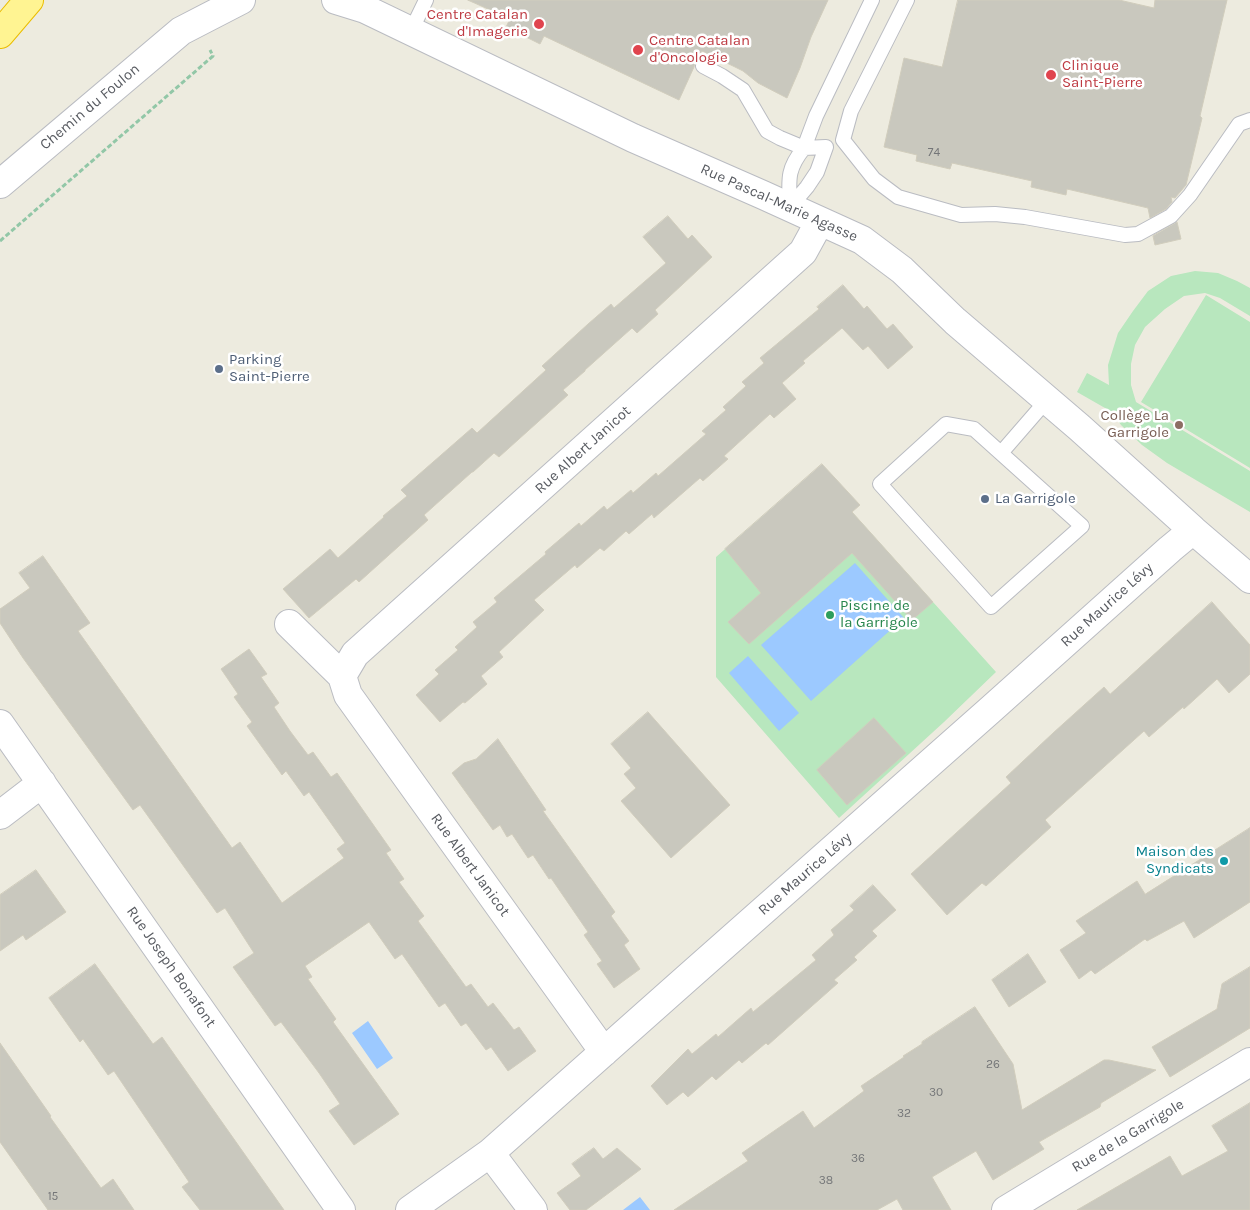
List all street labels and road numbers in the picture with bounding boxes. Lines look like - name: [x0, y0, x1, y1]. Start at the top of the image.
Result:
- street label: Chemin du Foulon: [36, 60, 144, 154]
- street label: Rue Pascal-Marie Agasse: [698, 160, 860, 246]
- street label: Rue Albert Janicot: [531, 402, 635, 498]
- street label: Rue Maurice Lévy: [1057, 559, 1157, 651]
- street label: Rue Albert Janicot: [427, 810, 513, 920]
- street label: Rue Maurice Lévy: [755, 829, 855, 919]
- street label: Rue Joseph Bonafont: [122, 903, 220, 1031]
- street label: Rue de la Garrigole: [1069, 1095, 1187, 1177]

